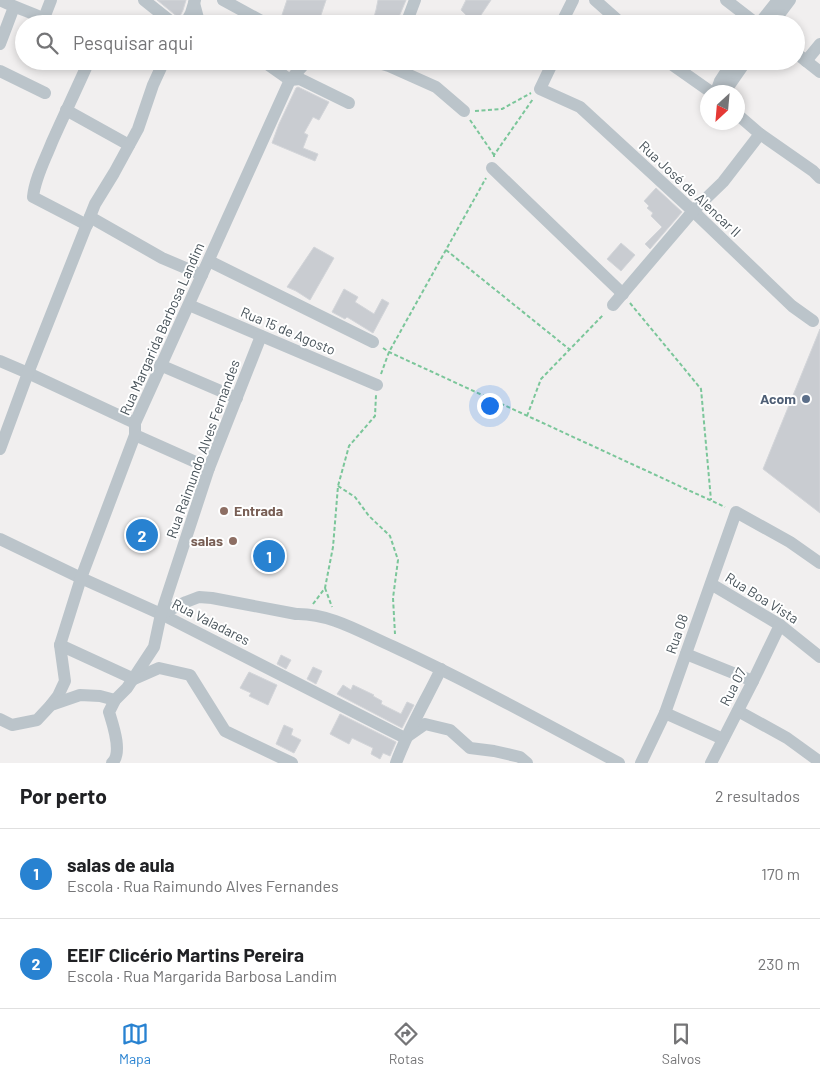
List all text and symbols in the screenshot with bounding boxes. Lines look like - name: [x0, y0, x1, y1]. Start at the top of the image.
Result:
- search box: [15, 15, 805, 70]
- icon: search: [33, 29, 61, 57]
- text: Pesquisar aqui: [73, 31, 193, 54]
- north arrow: [700, 85, 745, 130]
- street label: Rua José de Alencar II: [636, 137, 745, 240]
- street label: Rua Margarida Barbosa Landim: [116, 240, 207, 418]
- street label: Rua 15 de Agosto: [238, 303, 338, 358]
- street label: Rua Raimundo Alves Fernandes: [162, 357, 243, 540]
- place label: Acom: [760, 390, 796, 407]
- your location: [477, 393, 503, 419]
- marker: Acom: [800, 393, 812, 405]
- place label: Entrada: [234, 502, 283, 519]
- marker: Entrada: [218, 505, 230, 517]
- pin: 2: [126, 516, 158, 554]
- place label: salas: [191, 532, 223, 549]
- marker: salas: [227, 535, 239, 547]
- pin: 1: [253, 537, 285, 575]
- street label: Rua Boa Vista: [722, 568, 802, 627]
- street label: Rua Valadares: [169, 595, 253, 649]
- street label: Rua 08: [662, 612, 691, 656]
- street label: Rua 07: [716, 665, 750, 709]
- text: Por perto: [20, 783, 107, 808]
- text: 2 resultados: [715, 786, 800, 805]
- text: salas de aula: [67, 853, 175, 876]
- text: 1: [33, 864, 39, 883]
- text: 170 m: [761, 864, 800, 883]
- text: Escola · Rua Raimundo Alves Fernandes: [67, 876, 339, 895]
- text: EEIF Clicério Martins Pereira: [67, 943, 304, 966]
- text: 2: [32, 954, 40, 973]
- text: 230 m: [758, 954, 800, 973]
- text: Escola · Rua Margarida Barbosa Landim: [67, 966, 337, 985]
- tab: Mapa: [119, 1020, 151, 1067]
- tab: Rotas: [389, 1020, 424, 1067]
- tab: Salvos: [662, 1020, 701, 1067]

